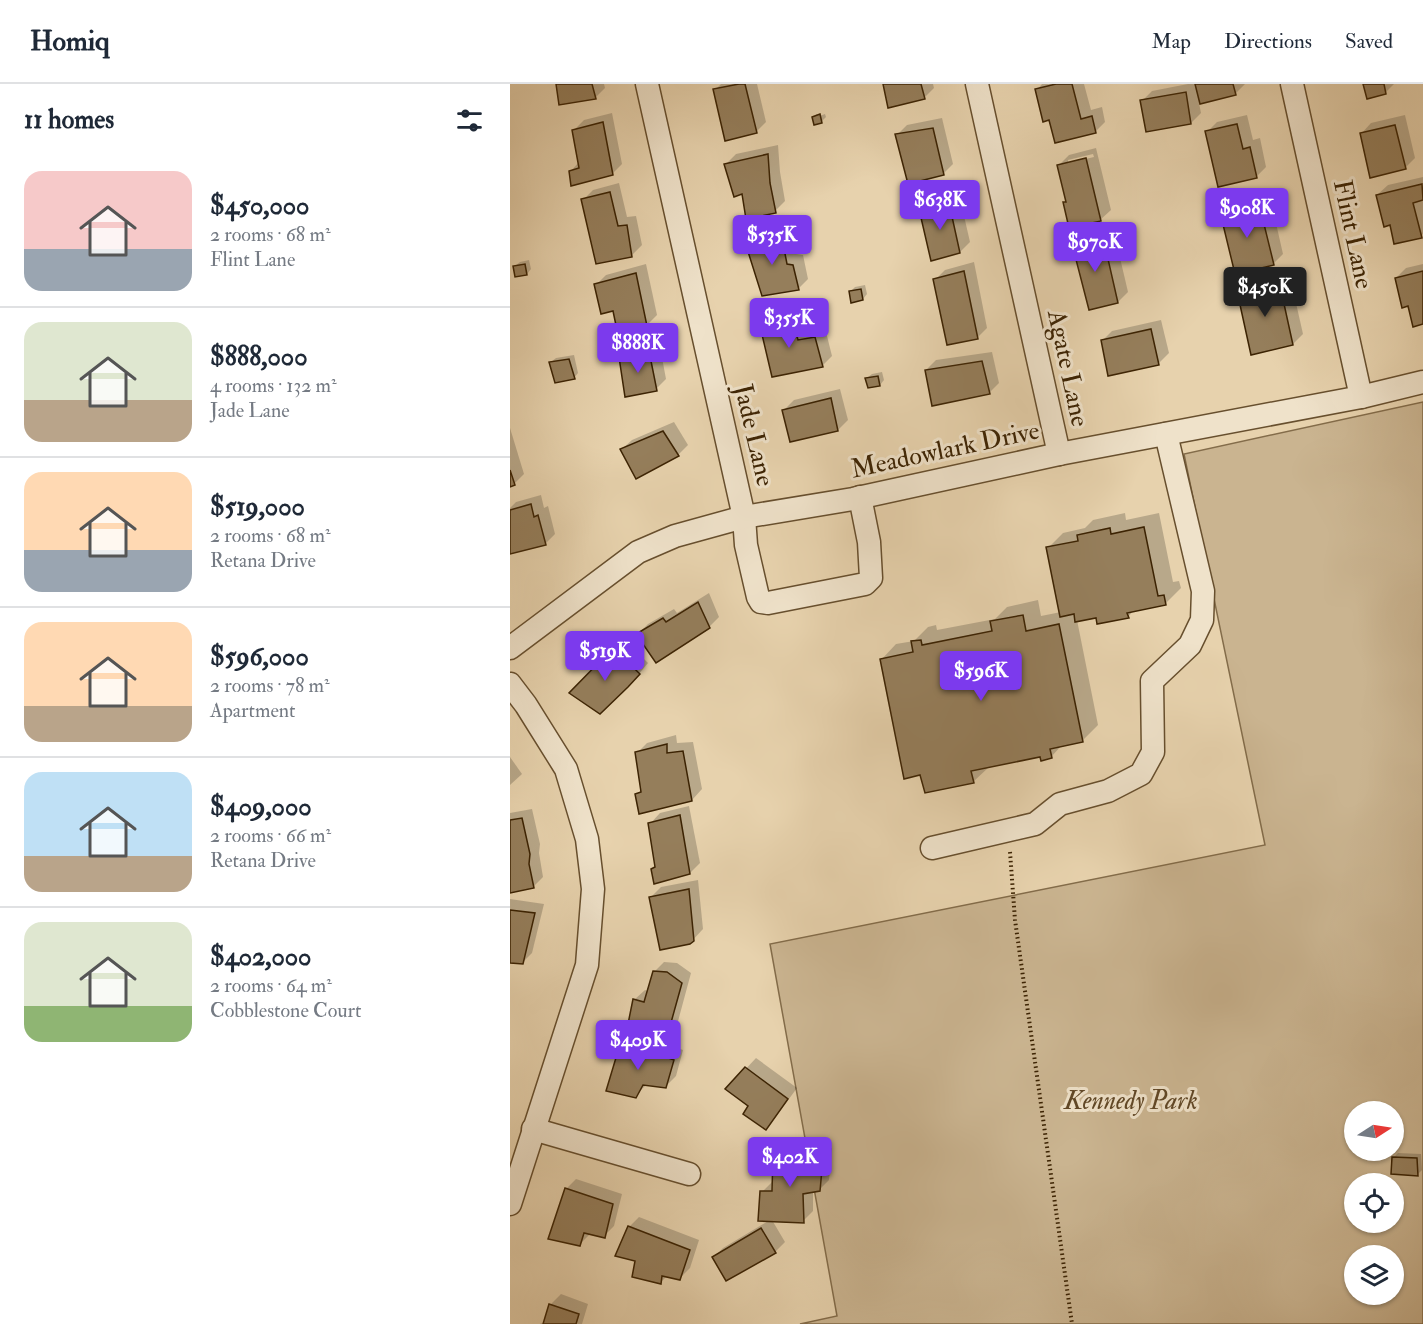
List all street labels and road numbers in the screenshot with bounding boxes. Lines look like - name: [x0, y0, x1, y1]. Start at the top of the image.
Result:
- street label: Flint Lane: [1326, 177, 1380, 292]
- street label: Agate Lane: [1040, 306, 1096, 430]
- street label: Jade Lane: [727, 380, 781, 489]
- street label: Meadowlark Drive: [848, 414, 1042, 486]

